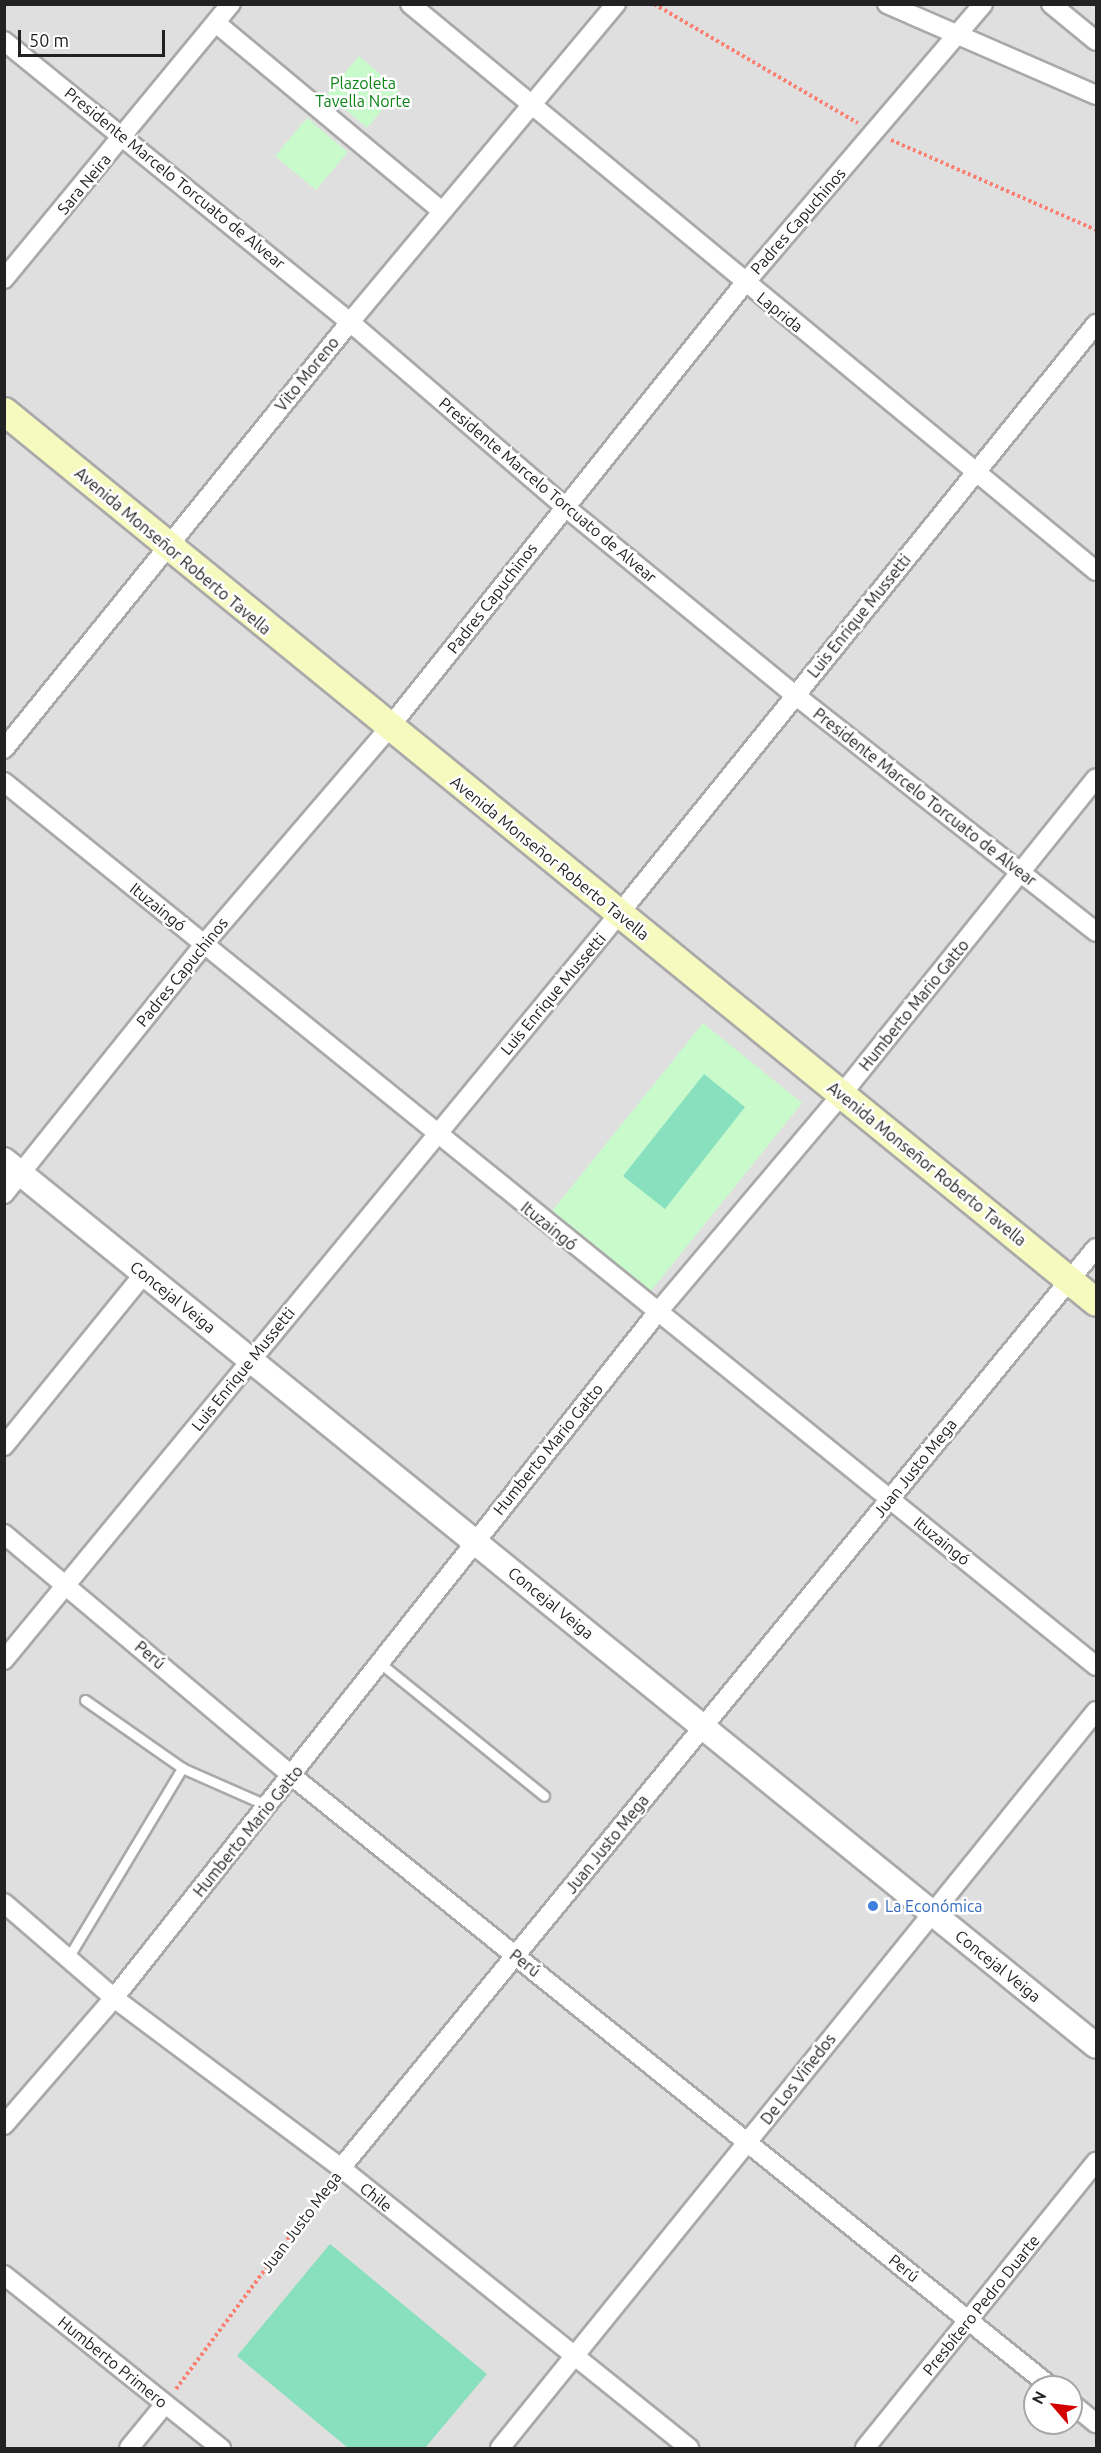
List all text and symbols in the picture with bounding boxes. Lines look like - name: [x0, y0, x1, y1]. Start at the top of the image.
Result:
- scale bar: [21, 18, 168, 56]
- text: 50 m: [29, 30, 69, 50]
- park label: Plazoleta Tavella Norte: [315, 73, 411, 111]
- street label: Presidente Marcelo Torcuato de Alvear: [61, 83, 289, 273]
- street label: Sara Neira: [53, 150, 115, 218]
- street label: Padres Capuchinos: [746, 164, 850, 278]
- street label: Laprida: [753, 288, 807, 336]
- street label: Vito Moreno: [271, 333, 343, 415]
- street label: Presidente Marcelo Torcuato de Alvear: [435, 393, 661, 587]
- street label: Avenida Monseñor Roberto Tavella: [71, 463, 275, 639]
- street label: Padres Capuchinos: [443, 539, 541, 657]
- street label: Luis Enrique Mussetti: [803, 550, 915, 682]
- street label: Presidente Marcelo Torcuato de Alvear: [810, 704, 1040, 890]
- street label: Avenida Monseñor Roberto Tavella: [447, 772, 653, 944]
- street label: Ituzaingó: [126, 879, 190, 935]
- street label: Padres Capuchinos: [132, 914, 232, 1030]
- street label: Luis Enrique Mussetti: [496, 929, 610, 1059]
- street label: Humberto Mario Gatto: [855, 935, 973, 1075]
- street label: Avenida Monseñor Roberto Tavella: [824, 1078, 1030, 1250]
- street label: Ituzaingó: [517, 1198, 581, 1254]
- street label: Concejal Veiga: [126, 1257, 220, 1337]
- street label: Luis Enrique Mussetti: [187, 1303, 299, 1435]
- street label: Humberto Mario Gatto: [489, 1379, 607, 1519]
- street label: Juan Justo Mega: [869, 1415, 961, 1521]
- street label: Ituzaingó: [910, 1513, 974, 1569]
- street label: Concejal Veiga: [504, 1563, 598, 1643]
- street label: Perú: [131, 1637, 169, 1673]
- street label: Humberto Mario Gatto: [189, 1761, 307, 1901]
- street label: Juan Justo Mega: [561, 1791, 653, 1897]
- place label: La Económica: [885, 1896, 983, 1916]
- marker: La Económica: [866, 1899, 880, 1913]
- street label: Concejal Veiga: [951, 1926, 1045, 2006]
- street label: Perú: [506, 1945, 544, 1981]
- street label: De Los Viñedos: [757, 2030, 839, 2128]
- street label: Juan Justo Mega: [257, 2168, 345, 2276]
- street label: Chile: [356, 2178, 396, 2216]
- street label: Presbítero Pedro Duarte: [918, 2231, 1044, 2379]
- street label: Perú: [885, 2250, 923, 2286]
- street label: Humberto Primero: [54, 2312, 172, 2412]
- north arrow: [1023, 2375, 1083, 2435]
- text: N: [1028, 2388, 1050, 2407]

